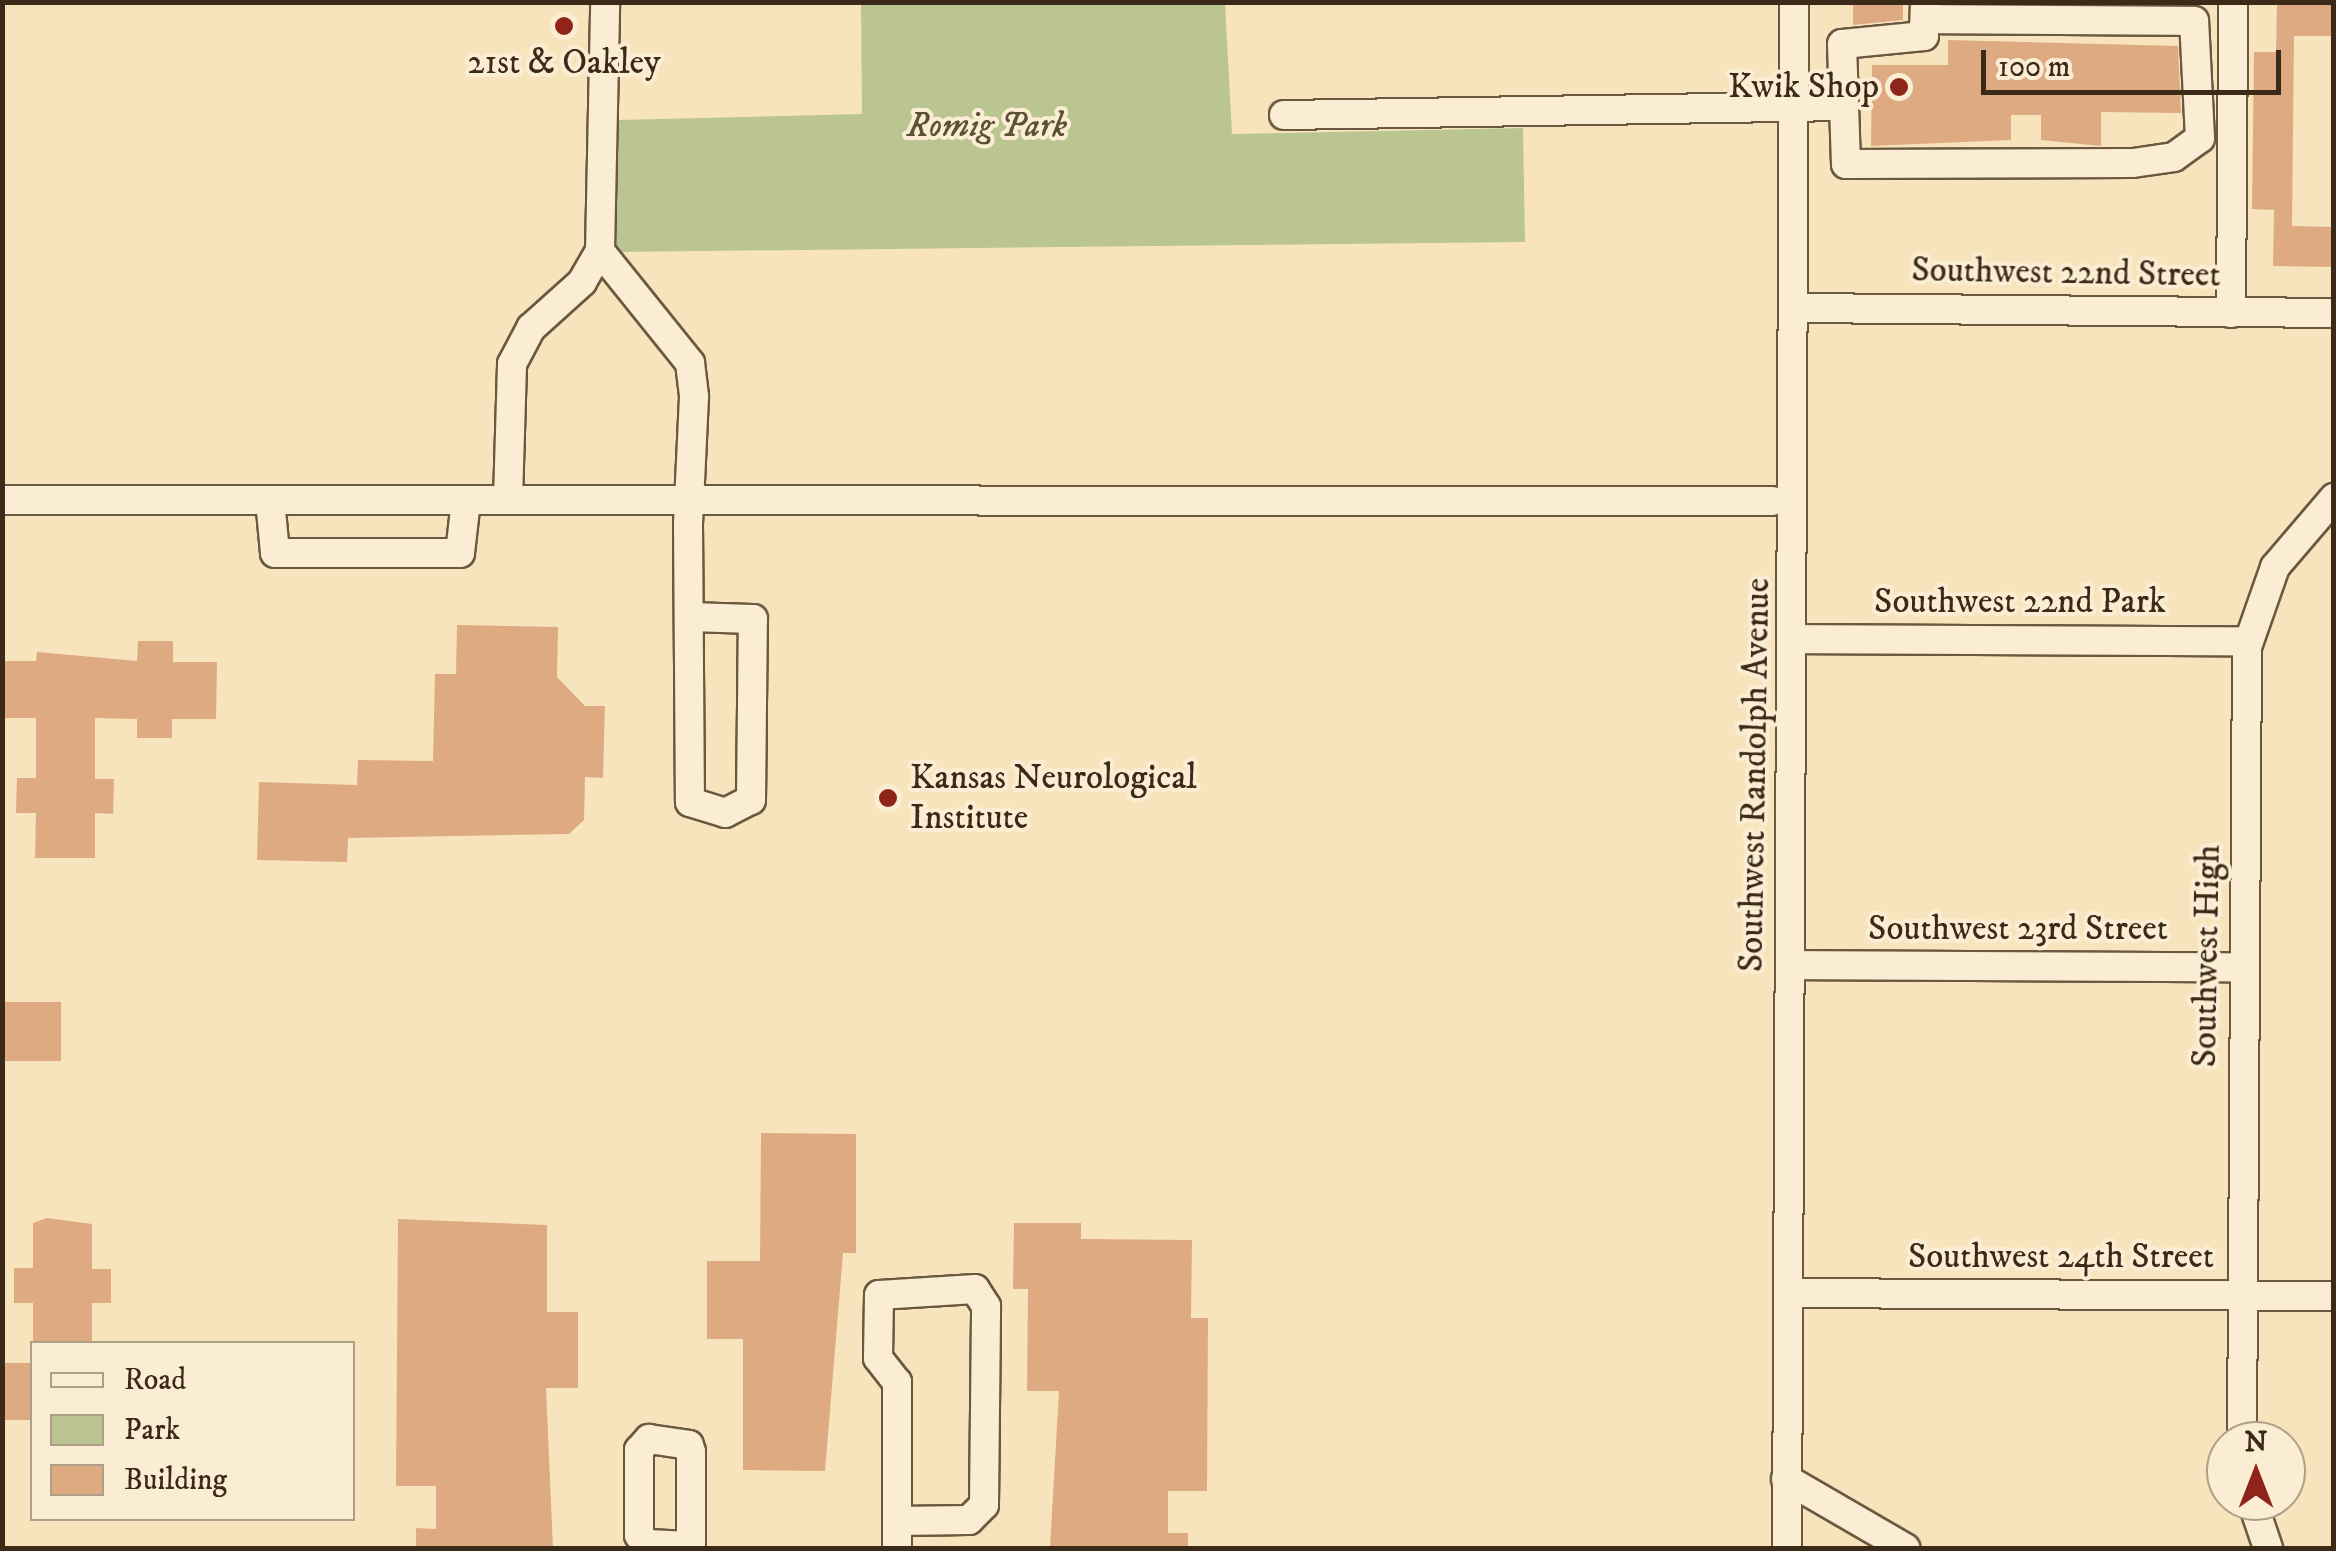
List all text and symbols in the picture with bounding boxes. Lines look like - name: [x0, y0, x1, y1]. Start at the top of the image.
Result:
- marker: 21st & Oakley: [553, 15, 575, 37]
- scale bar: [1986, 30, 2286, 92]
- place label: 21st & Oakley: [467, 42, 661, 84]
- text: 100 m: [1998, 49, 2070, 86]
- place label: Kwik Shop: [1728, 66, 1879, 108]
- marker: Kwik Shop: [1888, 76, 1910, 98]
- park label: Romig Park: [907, 105, 1067, 147]
- street label: Southwest 22nd Street: [1911, 249, 2221, 297]
- street label: Southwest Randolph Avenue: [1731, 578, 1779, 972]
- street label: Southwest 22nd Park: [1874, 581, 2166, 623]
- place label: Kansas Neurological Institute: [910, 757, 1197, 839]
- marker: Kansas Neurological Institute: [875, 785, 901, 811]
- street label: Southwest High: [2184, 844, 2230, 1068]
- street label: Southwest 23rd Street: [1868, 908, 2168, 950]
- street label: Southwest 24th Street: [1908, 1236, 2214, 1278]
- legend: [30, 1341, 355, 1521]
- text: Road: [124, 1362, 186, 1399]
- text: Park: [124, 1412, 180, 1449]
- north arrow: [2206, 1421, 2306, 1521]
- text: N: [2245, 1425, 2267, 1460]
- text: Building: [124, 1462, 227, 1499]

